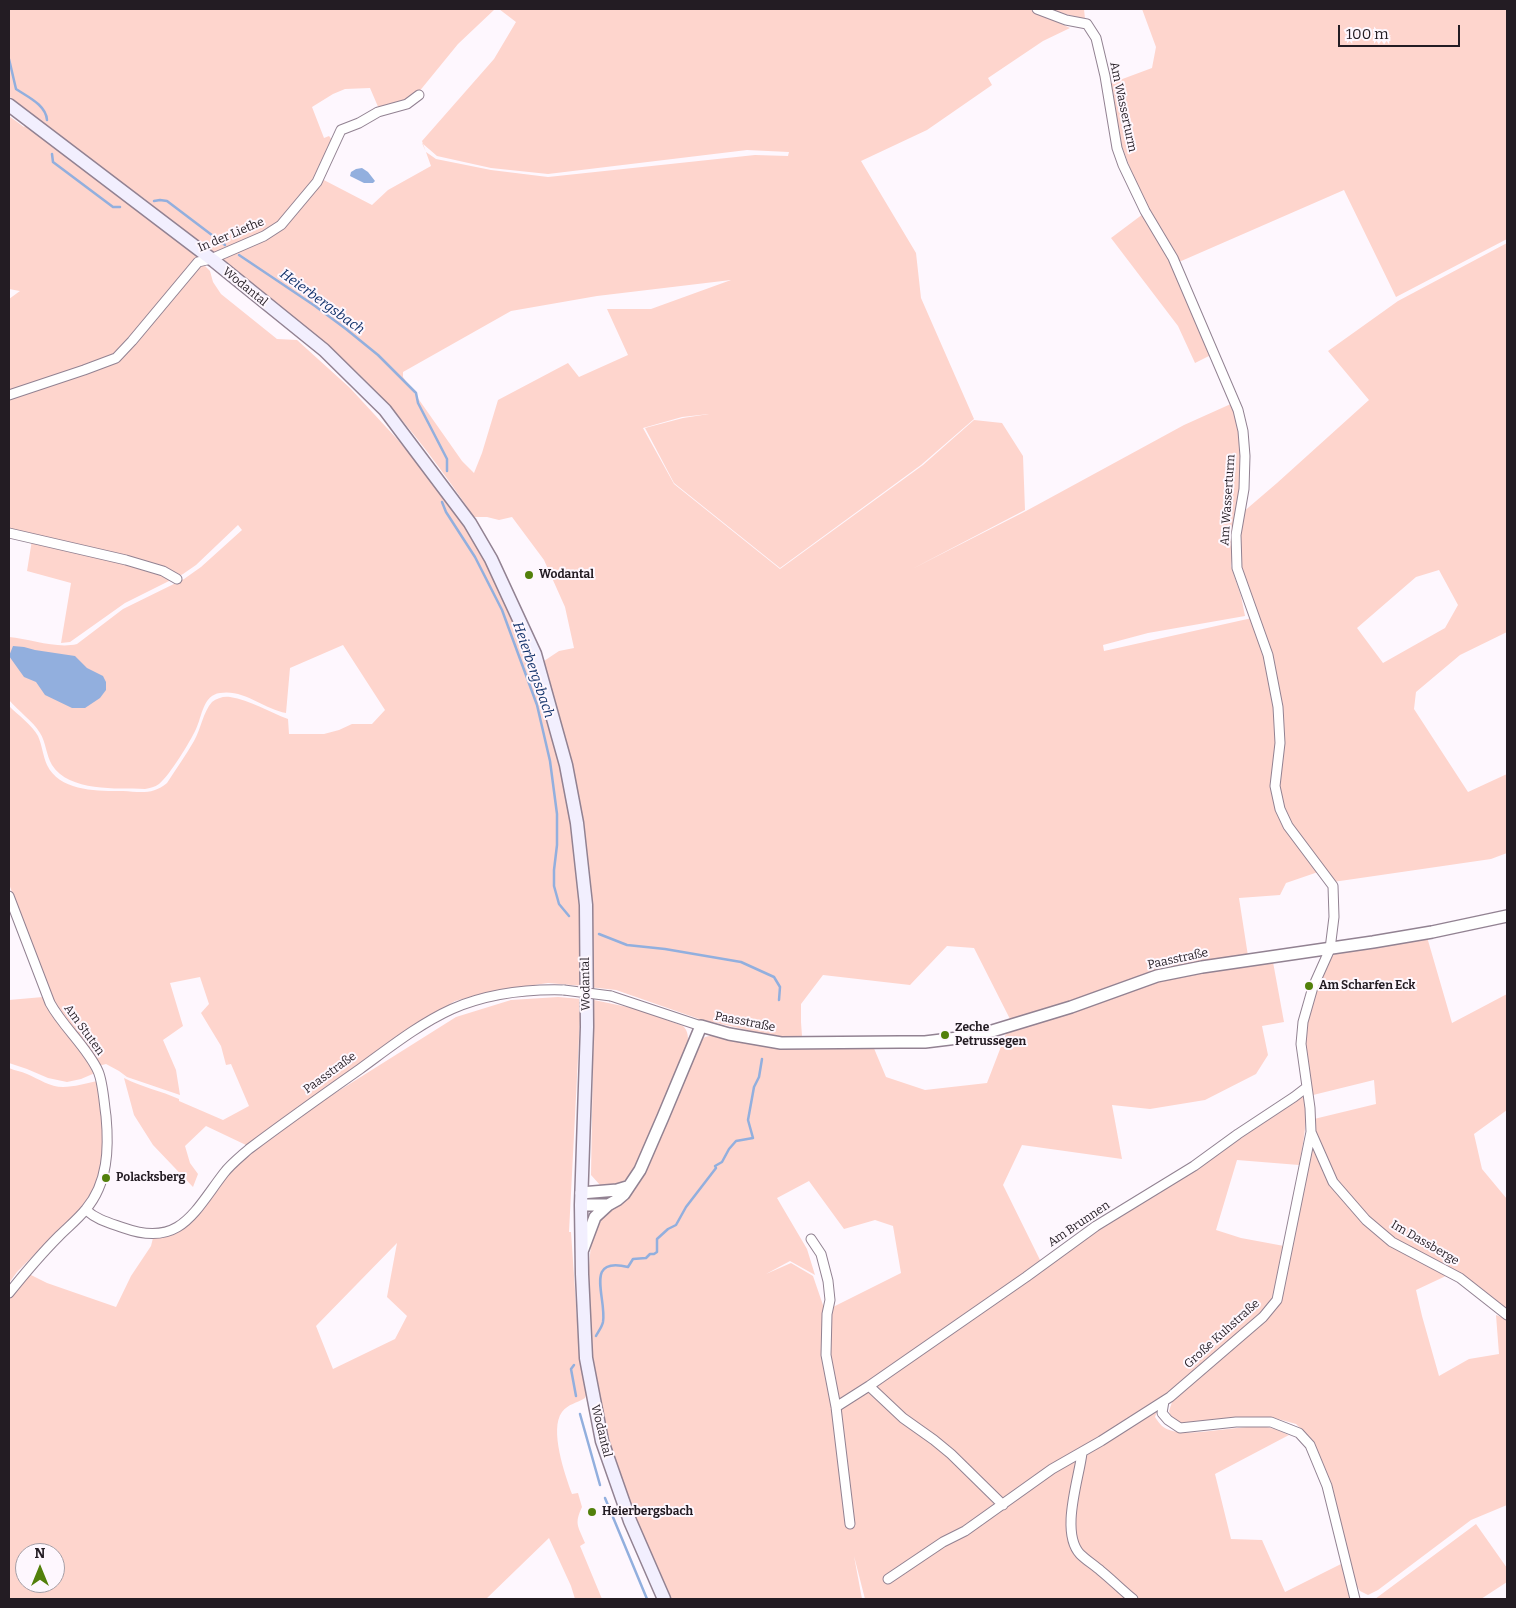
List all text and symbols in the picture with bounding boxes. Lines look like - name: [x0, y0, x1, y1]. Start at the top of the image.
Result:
- scale bar: [1341, 15, 1464, 47]
- text: 100 m: [1346, 25, 1389, 43]
- street label: Am Wasserturm: [1106, 61, 1140, 153]
- street label: In der Liethe: [196, 215, 266, 255]
- street label: Wodantal: [220, 265, 270, 309]
- water label: Heierbergsbach: [276, 266, 368, 338]
- street label: Am Wasserturm: [1218, 454, 1238, 546]
- place label: Wodantal: [539, 568, 594, 582]
- marker: Wodantal: [523, 569, 535, 581]
- water label: Heierbergsbach: [509, 620, 557, 720]
- street label: Paasstraße: [1146, 946, 1210, 972]
- street label: Wodantal: [578, 957, 594, 1011]
- place label: Am Scharfen Eck: [1319, 979, 1415, 993]
- marker: Am Scharfen Eck: [1303, 980, 1315, 992]
- street label: Am Stuten: [61, 1002, 107, 1058]
- street label: Paasstraße: [713, 1009, 777, 1035]
- place label: Zeche Petrussegen: [955, 1021, 1026, 1049]
- marker: Zeche Petrussegen: [939, 1029, 951, 1041]
- street label: Paasstraße: [301, 1049, 359, 1097]
- place label: Polacksberg: [116, 1171, 185, 1185]
- marker: Polacksberg: [100, 1172, 112, 1184]
- street label: Am Brunnen: [1045, 1198, 1113, 1250]
- street label: Im Dassberge: [1388, 1218, 1462, 1268]
- street label: Große Kuhstraße: [1181, 1296, 1263, 1372]
- street label: Wodantal: [588, 1403, 614, 1459]
- place label: Heierbergsbach: [602, 1505, 693, 1519]
- marker: Heierbergsbach: [586, 1506, 598, 1518]
- north arrow: [15, 1543, 65, 1593]
- text: N: [35, 1545, 45, 1562]

